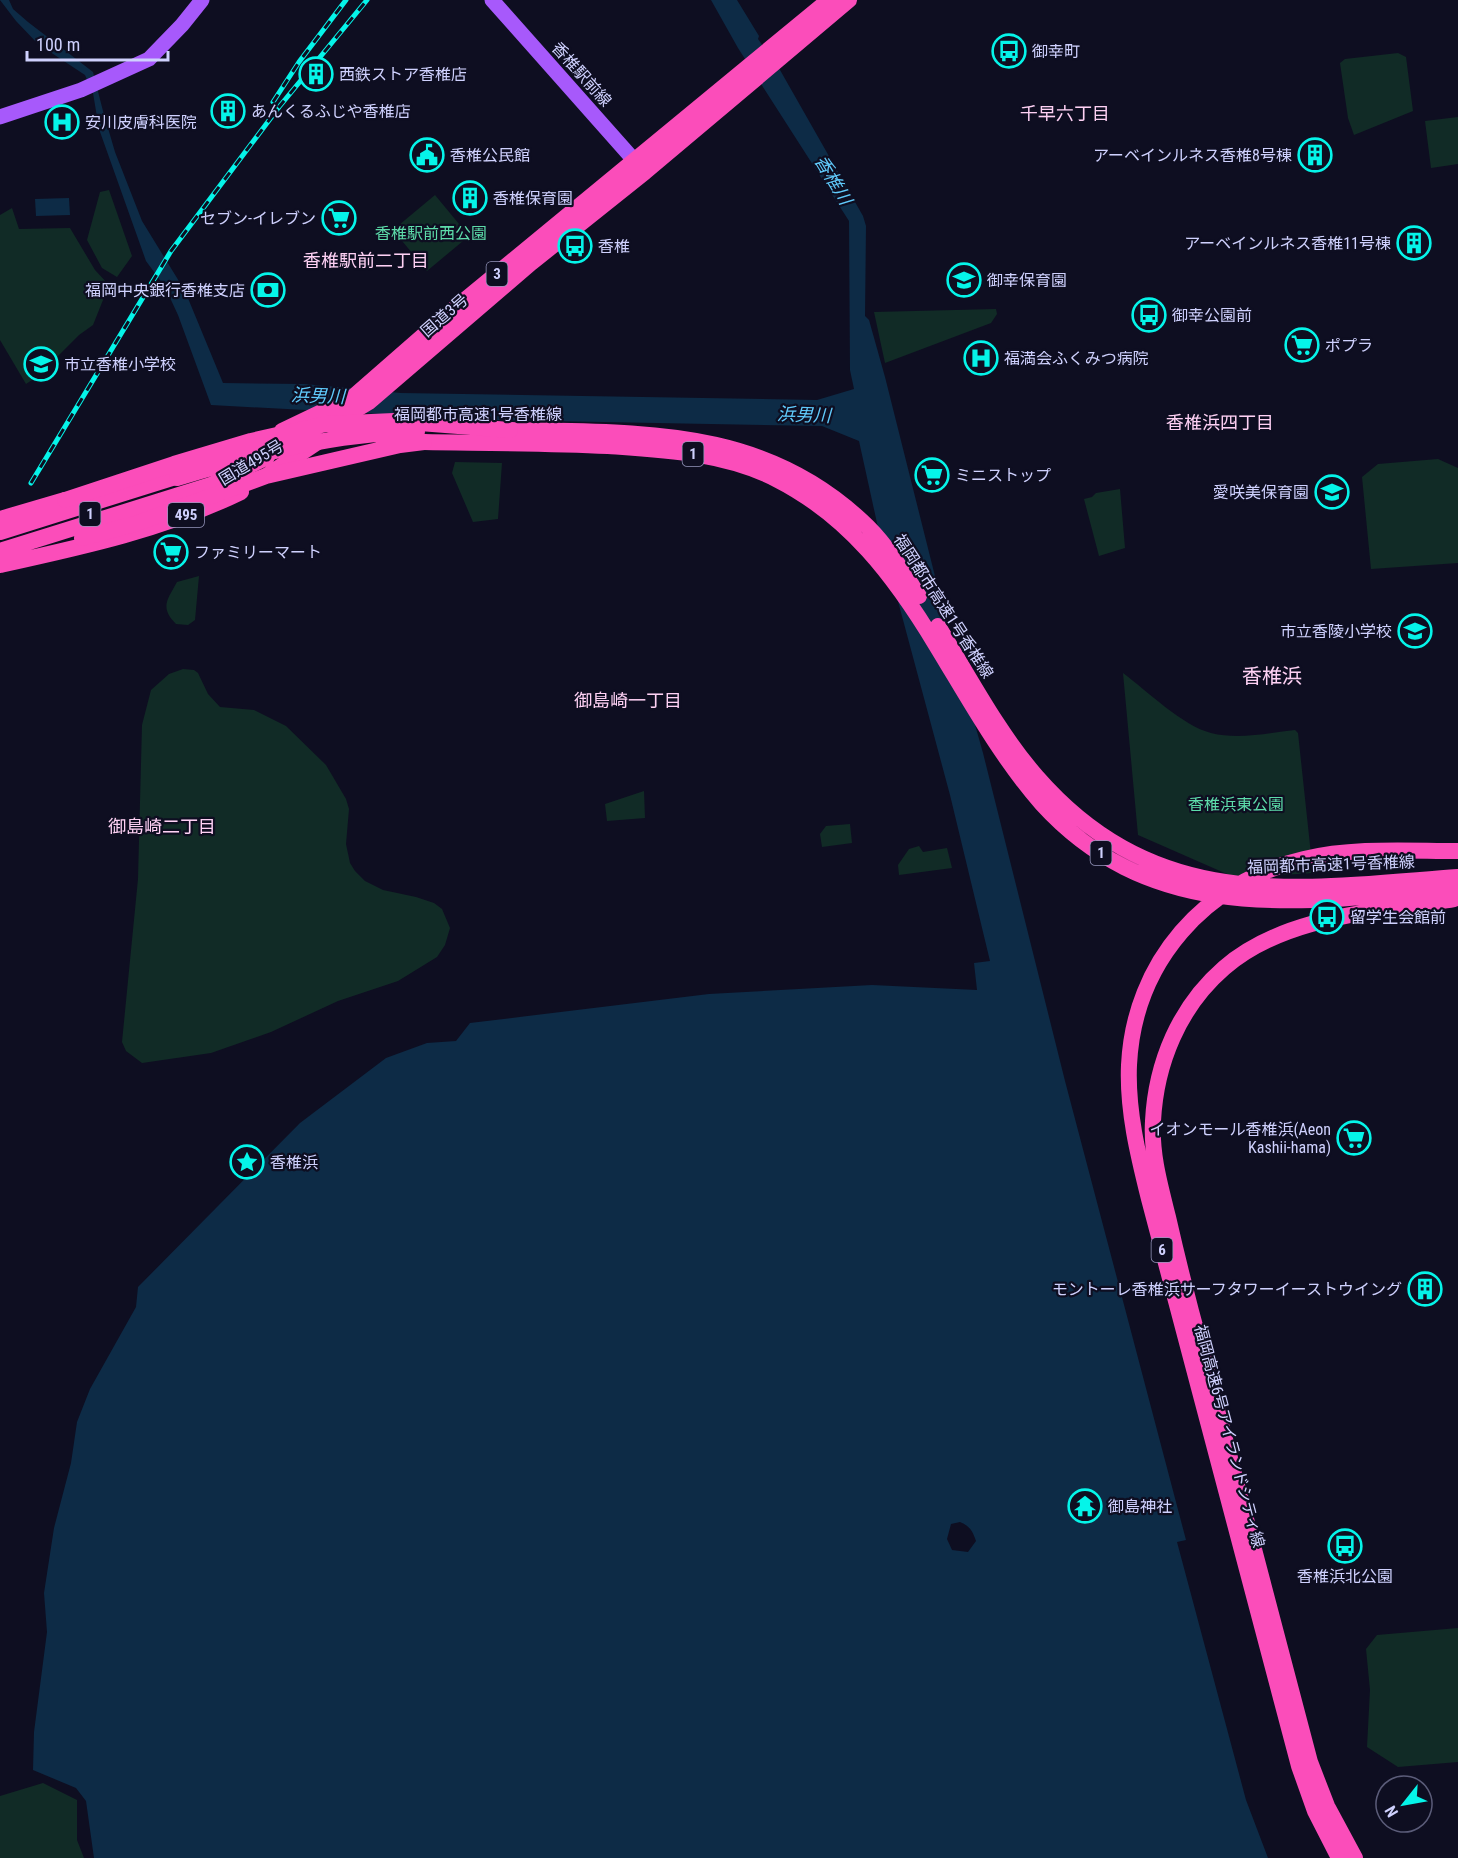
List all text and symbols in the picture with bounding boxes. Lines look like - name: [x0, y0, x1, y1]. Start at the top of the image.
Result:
- scale bar: [27, 24, 168, 62]
- bus stop icon: 御幸町: [991, 33, 1027, 69]
- text: 100 m: [36, 34, 80, 55]
- street label: 香椎駅前線: [548, 38, 615, 110]
- place label: 御幸町: [1032, 42, 1080, 61]
- building icon: 西鉄ストア香椎店: [298, 56, 334, 92]
- place label: 西鉄ストア香椎店: [339, 65, 467, 84]
- building icon: あんくるふじや香椎店: [210, 93, 246, 129]
- place label: あんくるふじや香椎店: [251, 102, 411, 121]
- district label: 千早六丁目: [1020, 103, 1110, 124]
- hospital icon: 安川皮膚科医院: [44, 104, 80, 140]
- place label: 安川皮膚科医院: [85, 113, 197, 132]
- public building icon: 香椎公民館: [409, 137, 445, 173]
- building icon: アーベインルネス香椎8号棟: [1297, 137, 1333, 173]
- place label: 香椎公民館: [450, 146, 530, 165]
- place label: アーベインルネス香椎8号棟: [1093, 146, 1292, 165]
- water label: 香椎川: [811, 151, 857, 210]
- building icon: 香椎保育園: [452, 180, 488, 216]
- place label: 香椎保育園: [493, 189, 573, 208]
- supermarket icon: セブン-イレブン: [321, 200, 357, 236]
- place label: セブン-イレブン: [200, 209, 316, 228]
- park label: 香椎駅前西公園: [375, 224, 487, 243]
- building icon: アーベインルネス香椎11号棟: [1396, 225, 1432, 261]
- bus stop icon: 香椎: [557, 228, 593, 264]
- place label: アーベインルネス香椎11号棟: [1184, 234, 1391, 253]
- place label: 香椎: [598, 237, 630, 256]
- district label: 香椎駅前二丁目: [303, 250, 429, 271]
- road number: 3: [486, 262, 508, 286]
- school or university icon: 御幸保育園: [946, 262, 982, 298]
- place label: 御幸保育園: [987, 271, 1067, 290]
- bank icon: 福岡中央銀行香椎支店: [250, 272, 286, 308]
- place label: 福岡中央銀行香椎支店: [85, 281, 245, 300]
- street label: 国道3号: [417, 290, 472, 341]
- bus stop icon: 御幸公園前: [1131, 297, 1167, 333]
- place label: 御幸公園前: [1172, 306, 1252, 325]
- supermarket icon: ポプラ: [1284, 327, 1320, 363]
- place label: ポプラ: [1325, 336, 1373, 355]
- hospital icon: 福満会ふくみつ病院: [963, 340, 999, 376]
- school or university icon: 市立香椎小学校: [23, 346, 59, 382]
- place label: 福満会ふくみつ病院: [1004, 349, 1149, 368]
- place label: 市立香椎小学校: [64, 355, 176, 374]
- water label: 浜男川: [291, 384, 347, 407]
- water label: 浜男川: [777, 403, 833, 426]
- street label: 福岡都市高速1号香椎線: [394, 405, 562, 424]
- district label: 香椎浜四丁目: [1166, 412, 1274, 433]
- street label: 国道495号: [216, 436, 287, 489]
- road number: 1: [682, 442, 704, 466]
- supermarket icon: ミニストップ: [914, 457, 950, 493]
- place label: ミニストップ: [955, 466, 1051, 485]
- school or university icon: 愛咲美保育園: [1314, 474, 1350, 510]
- place label: 愛咲美保育園: [1213, 483, 1309, 502]
- road number: 1: [80, 502, 100, 526]
- road number: 495: [168, 503, 204, 527]
- street label: 福岡都市高速1号香椎線: [890, 531, 997, 682]
- supermarket icon: ファミリーマート: [153, 534, 189, 570]
- place label: ファミリーマート: [194, 543, 322, 562]
- school or university icon: 市立香陵小学校: [1397, 613, 1433, 649]
- place label: 市立香陵小学校: [1280, 622, 1392, 641]
- district label: 香椎浜: [1242, 664, 1302, 688]
- district label: 御島崎一丁目: [574, 690, 682, 711]
- park label: 香椎浜東公園: [1188, 795, 1284, 814]
- district label: 御島崎二丁目: [108, 816, 216, 837]
- road number: 1: [1090, 841, 1112, 865]
- street label: 福岡都市高速1号香椎線: [1247, 852, 1415, 877]
- bus stop icon: 留学生会館前: [1309, 899, 1345, 935]
- place label: 留学生会館前: [1350, 908, 1446, 927]
- place label: イオンモール香椎浜(Aeon Kashii-hama): [1149, 1120, 1331, 1157]
- supermarket icon: イオンモール香椎浜(Aeon Kashii-hama): [1336, 1120, 1372, 1156]
- place icon: 香椎浜: [229, 1144, 265, 1180]
- place label: 香椎浜: [270, 1153, 318, 1172]
- road number: 6: [1152, 1238, 1172, 1262]
- building icon: モントーレ香椎浜サーフタワーイーストウイング: [1407, 1271, 1443, 1307]
- place label: モントーレ香椎浜サーフタワーイーストウイング: [1052, 1280, 1402, 1299]
- street label: 福岡高速6号アイランドシティ線: [1191, 1323, 1268, 1550]
- temple icon: 御島神社: [1067, 1488, 1103, 1524]
- place label: 御島神社: [1108, 1497, 1172, 1516]
- bus stop icon: 香椎浜北公園: [1327, 1528, 1363, 1564]
- place label: 香椎浜北公園: [1297, 1567, 1393, 1586]
- north arrow: [1374, 1774, 1434, 1834]
- text: N: [1381, 1802, 1402, 1821]

